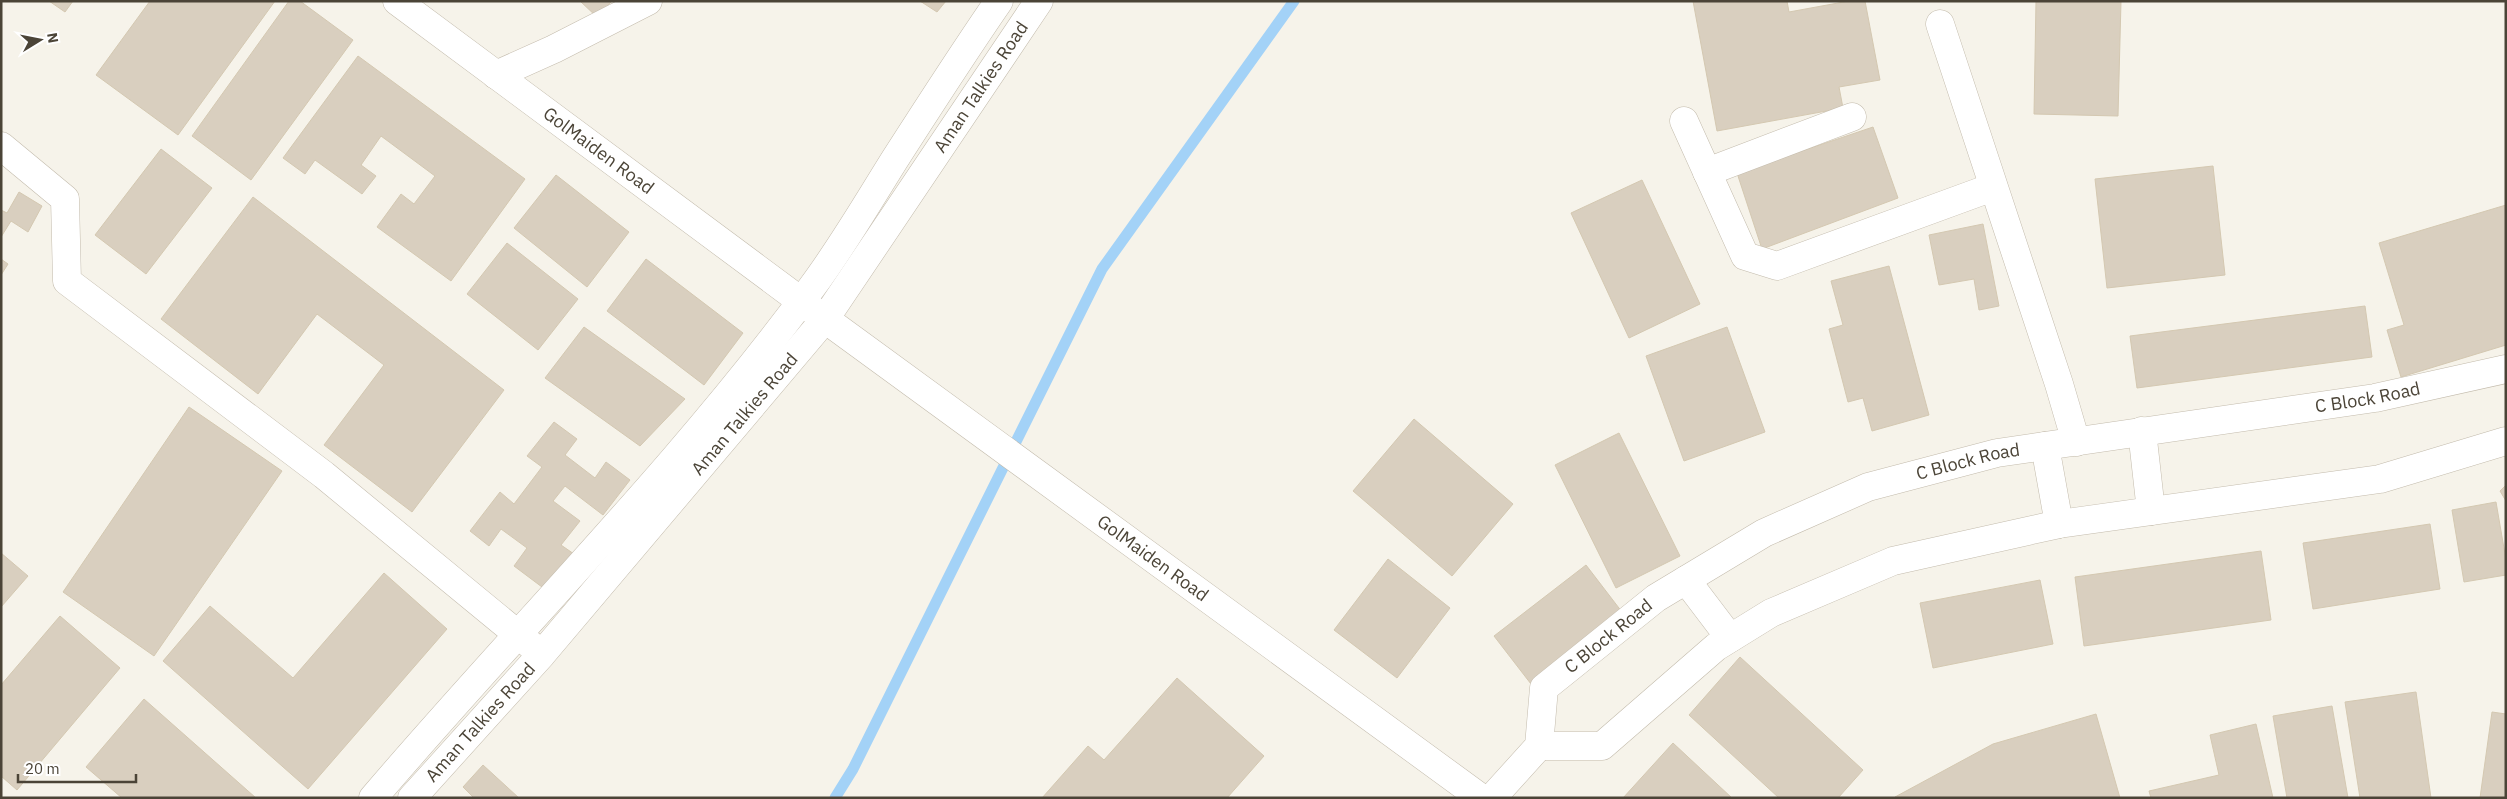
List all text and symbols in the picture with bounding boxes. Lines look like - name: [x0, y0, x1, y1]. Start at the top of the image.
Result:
- north arrow: [15, 15, 65, 65]
- street label: Aman Talkies Road: [928, 17, 1033, 157]
- text: N: [43, 31, 63, 44]
- street label: GolMaiden Road: [539, 102, 659, 199]
- street label: Aman Talkies Road: [686, 348, 802, 480]
- street label: C Block Road: [2314, 376, 2422, 418]
- street label: C Block Road: [1913, 438, 2021, 485]
- street label: GolMaiden Road: [1093, 510, 1213, 606]
- street label: C Block Road: [1559, 594, 1657, 678]
- street label: Aman Talkies Road: [420, 657, 540, 787]
- scale bar: [18, 752, 135, 784]
- text: 20 m: [25, 759, 60, 778]

